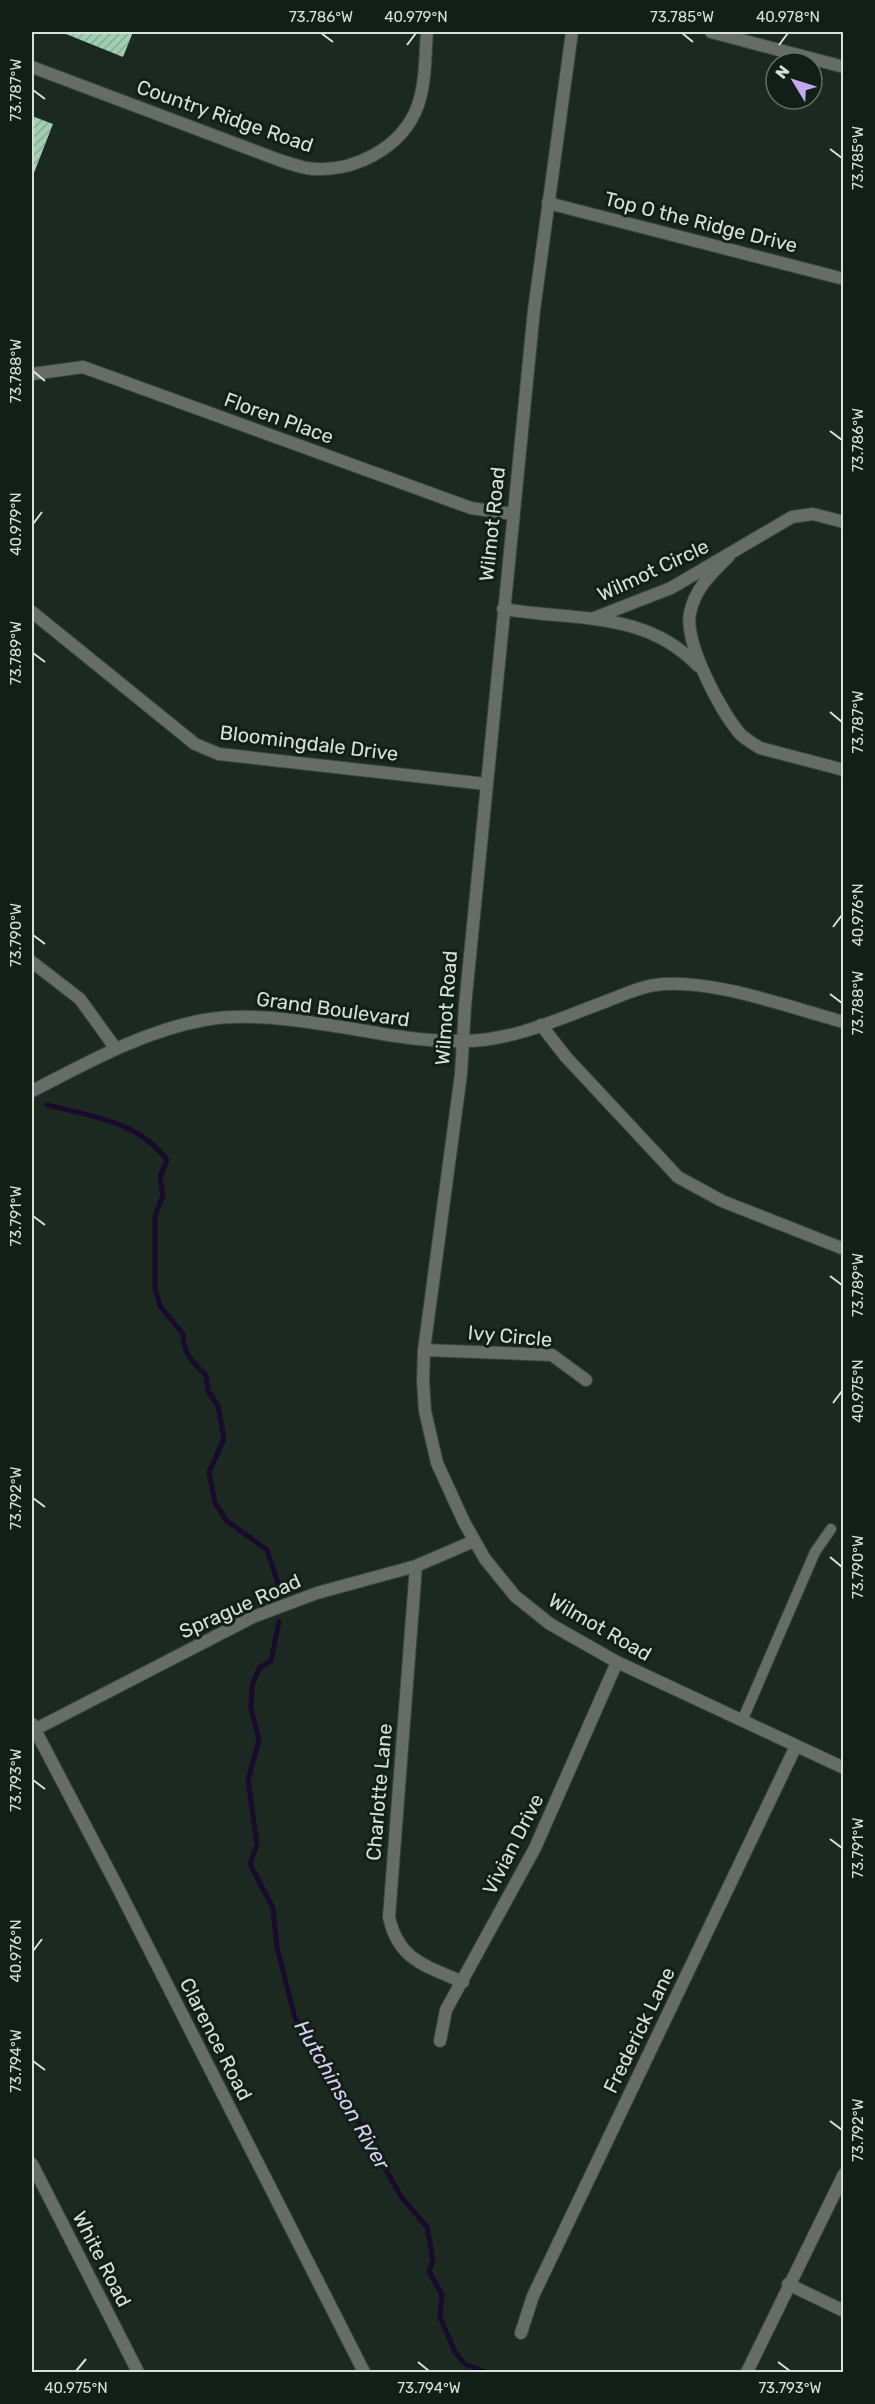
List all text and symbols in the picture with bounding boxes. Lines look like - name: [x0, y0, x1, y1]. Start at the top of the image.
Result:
- text: 73.786°W: [289, 8, 353, 26]
- text: 40.979°N: [384, 8, 448, 26]
- text: 73.785°W: [650, 8, 714, 26]
- text: 40.978°N: [756, 8, 820, 26]
- north arrow: [764, 51, 824, 111]
- text: 73.787°W: [7, 59, 25, 121]
- text: N: [772, 62, 794, 82]
- street label: Country Ridge Road: [134, 75, 316, 157]
- text: 73.785°W: [849, 126, 867, 190]
- street label: Top O the Ridge Drive: [602, 186, 800, 258]
- text: 73.788°W: [7, 339, 25, 403]
- street label: Floren Place: [221, 387, 337, 449]
- text: 73.786°W: [849, 408, 867, 472]
- street label: Wilmot Road: [474, 466, 510, 582]
- text: 40.979°N: [7, 492, 25, 556]
- street label: Wilmot Circle: [593, 534, 713, 606]
- text: 73.789°W: [7, 621, 25, 685]
- text: 73.787°W: [849, 691, 867, 753]
- street label: Bloomingdale Drive: [218, 720, 400, 766]
- text: 40.976°N: [849, 883, 867, 947]
- text: 73.790°W: [7, 903, 25, 967]
- street label: Wilmot Road: [430, 950, 462, 1066]
- text: 73.788°W: [849, 971, 867, 1035]
- street label: Grand Boulevard: [255, 986, 411, 1032]
- text: 73.791°W: [7, 1186, 25, 1246]
- text: 73.789°W: [849, 1253, 867, 1317]
- street label: Ivy Circle: [467, 1320, 553, 1352]
- text: 40.975°N: [849, 1359, 867, 1423]
- text: 73.792°W: [7, 1466, 25, 1530]
- text: 73.790°W: [849, 1535, 867, 1599]
- street label: Sprague Road: [176, 1569, 304, 1643]
- street label: Wilmot Road: [544, 1588, 656, 1666]
- street label: Charlotte Lane: [361, 1722, 397, 1862]
- text: 73.793°W: [7, 1748, 25, 1812]
- street label: Vivian Drive: [477, 1790, 549, 1898]
- text: 73.791°W: [849, 1818, 867, 1878]
- text: 40.976°N: [7, 1919, 25, 1983]
- street label: Frederick Lane: [598, 1963, 680, 2097]
- street label: Clarence Road: [175, 1974, 257, 2104]
- water label: Hutchinson River: [290, 2016, 396, 2175]
- text: 73.794°W: [7, 2029, 25, 2093]
- text: 73.792°W: [849, 2098, 867, 2162]
- street label: White Road: [68, 2207, 136, 2311]
- text: 40.975°N: [44, 2379, 108, 2397]
- text: 73.794°W: [397, 2379, 461, 2397]
- text: 73.793°W: [758, 2379, 822, 2397]

